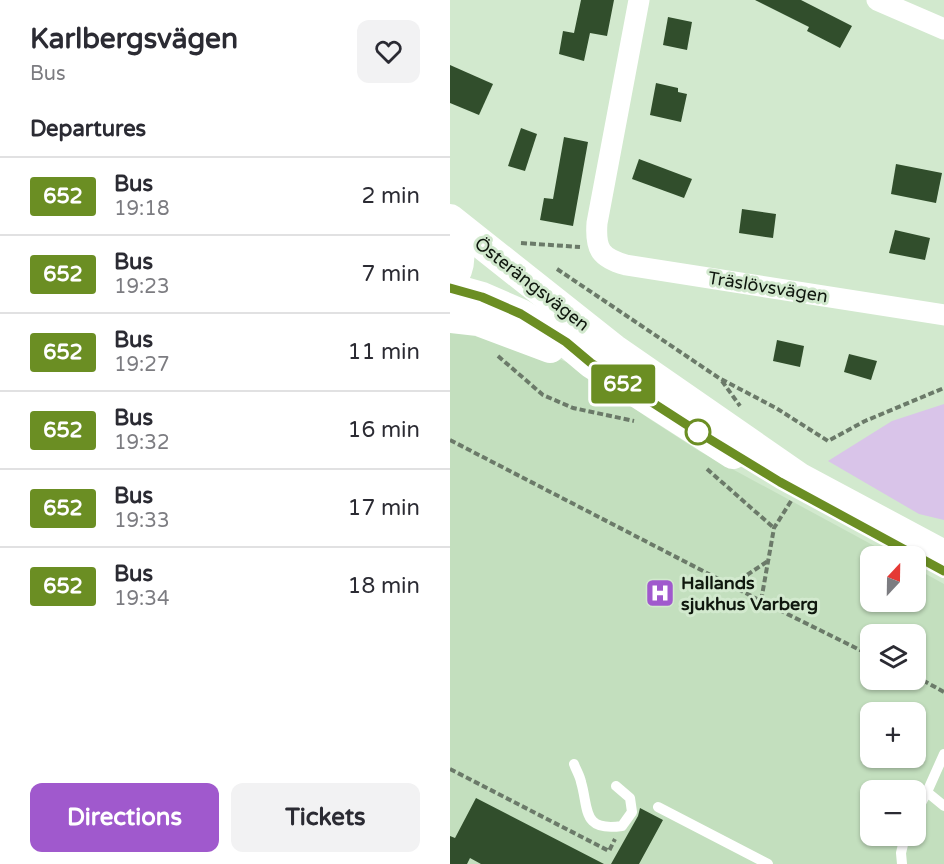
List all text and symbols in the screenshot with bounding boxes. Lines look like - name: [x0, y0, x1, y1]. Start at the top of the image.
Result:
- button: heart: [357, 20, 420, 83]
- text: Karlbergsvägen: [30, 22, 238, 56]
- text: Bus: [30, 62, 66, 86]
- text: Departures: [30, 116, 146, 142]
- text: Bus: [114, 171, 153, 197]
- text: 2 min: [361, 183, 420, 209]
- text: 652: [43, 184, 83, 209]
- text: 19:18: [114, 197, 169, 221]
- street label: Österängsvägen: [470, 232, 594, 336]
- text: Bus: [114, 249, 153, 275]
- text: 7 min: [361, 261, 420, 287]
- text: 652: [43, 262, 83, 287]
- street label: Träslövsvägen: [707, 267, 829, 307]
- text: 19:23: [114, 275, 169, 299]
- text: Bus: [114, 327, 153, 353]
- text: 11 min: [348, 339, 420, 365]
- text: 652: [43, 340, 83, 365]
- text: 19:27: [114, 353, 169, 377]
- line badge: 652: [588, 364, 657, 404]
- text: 652: [603, 372, 643, 397]
- text: Bus: [114, 405, 153, 431]
- text: 16 min: [348, 417, 420, 443]
- text: 652: [43, 418, 83, 443]
- unlabelled marker: [685, 419, 711, 445]
- text: 19:32: [114, 431, 169, 455]
- text: Bus: [114, 483, 153, 509]
- text: 17 min: [348, 495, 420, 521]
- text: 652: [43, 496, 83, 521]
- text: 19:33: [114, 509, 169, 533]
- north arrow: [860, 546, 926, 612]
- map controls: [860, 546, 926, 846]
- text: Bus: [114, 561, 153, 587]
- place label: Hallands sjukhus Varberg: [681, 572, 818, 615]
- text: 18 min: [348, 573, 420, 599]
- text: 652: [43, 574, 83, 599]
- hospital icon: Hallands sjukhus Varberg: [644, 577, 676, 609]
- text: 19:34: [114, 587, 169, 611]
- button: layers: [860, 624, 926, 690]
- button: +: [860, 702, 926, 768]
- button: −: [860, 780, 926, 846]
- button: Directions: [30, 783, 219, 852]
- button: Tickets: [231, 783, 420, 852]

